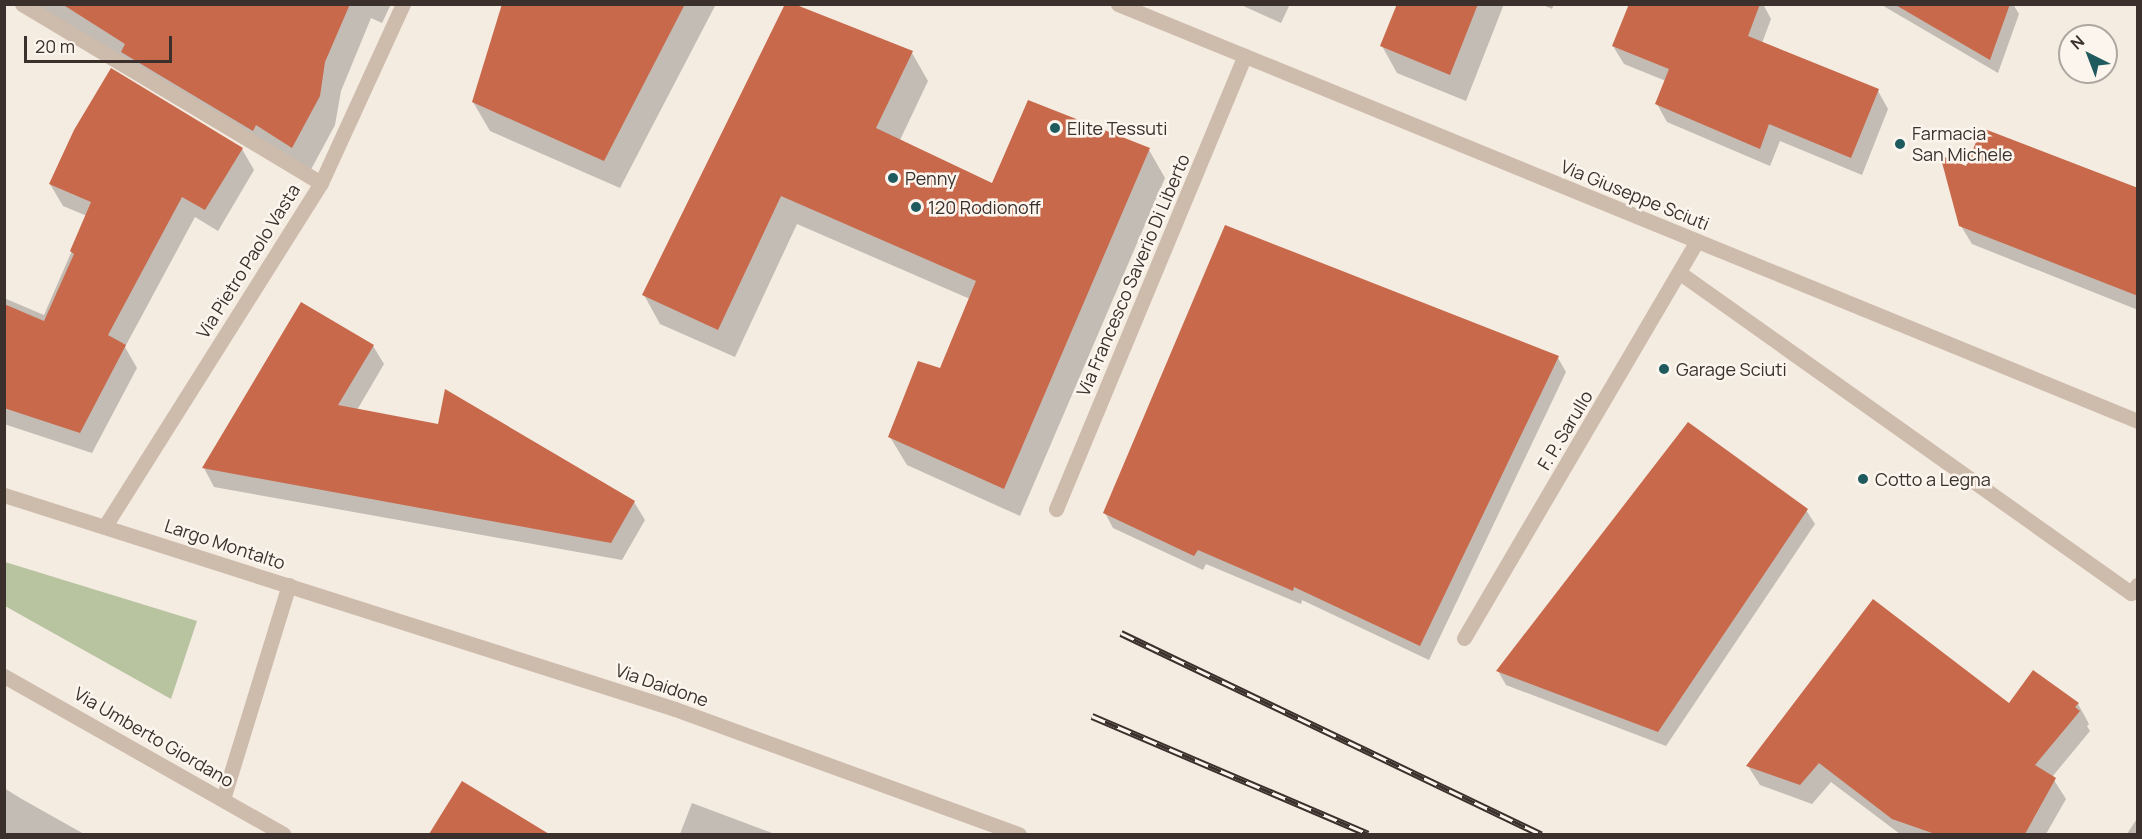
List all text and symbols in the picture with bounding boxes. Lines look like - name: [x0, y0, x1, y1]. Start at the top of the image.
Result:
- scale bar: [27, 24, 176, 62]
- north arrow: [2058, 24, 2118, 84]
- text: N: [2066, 30, 2089, 54]
- text: 20 m: [35, 34, 75, 58]
- place label: Elite Tessuti: [1067, 117, 1167, 139]
- marker: Elite Tessuti: [1048, 121, 1062, 135]
- place label: Farmacia San Michele: [1912, 123, 2013, 166]
- marker: Farmacia San Michele: [1893, 137, 1907, 151]
- street label: Via Francesco Saverio Di Liberto: [1072, 151, 1194, 399]
- street label: Via Giuseppe Sciuti: [1558, 155, 1712, 235]
- place label: Penny: [905, 167, 957, 189]
- marker: Penny: [886, 171, 900, 185]
- street label: Via Pietro Paolo Vasta: [192, 180, 304, 342]
- place label: 120 Rodionoff: [928, 196, 1041, 218]
- marker: 120 Rodionoff: [909, 200, 923, 214]
- place label: Garage Sciuti: [1676, 358, 1787, 380]
- marker: Garage Sciuti: [1657, 362, 1671, 376]
- street label: F. P. Sarullo: [1533, 386, 1597, 474]
- place label: Cotto a Legna: [1875, 468, 1991, 490]
- marker: Cotto a Legna: [1856, 472, 1870, 486]
- street label: Largo Montalto: [162, 514, 288, 574]
- street label: Via Daidone: [613, 659, 711, 711]
- street label: Via Umberto Giordano: [70, 682, 238, 792]

